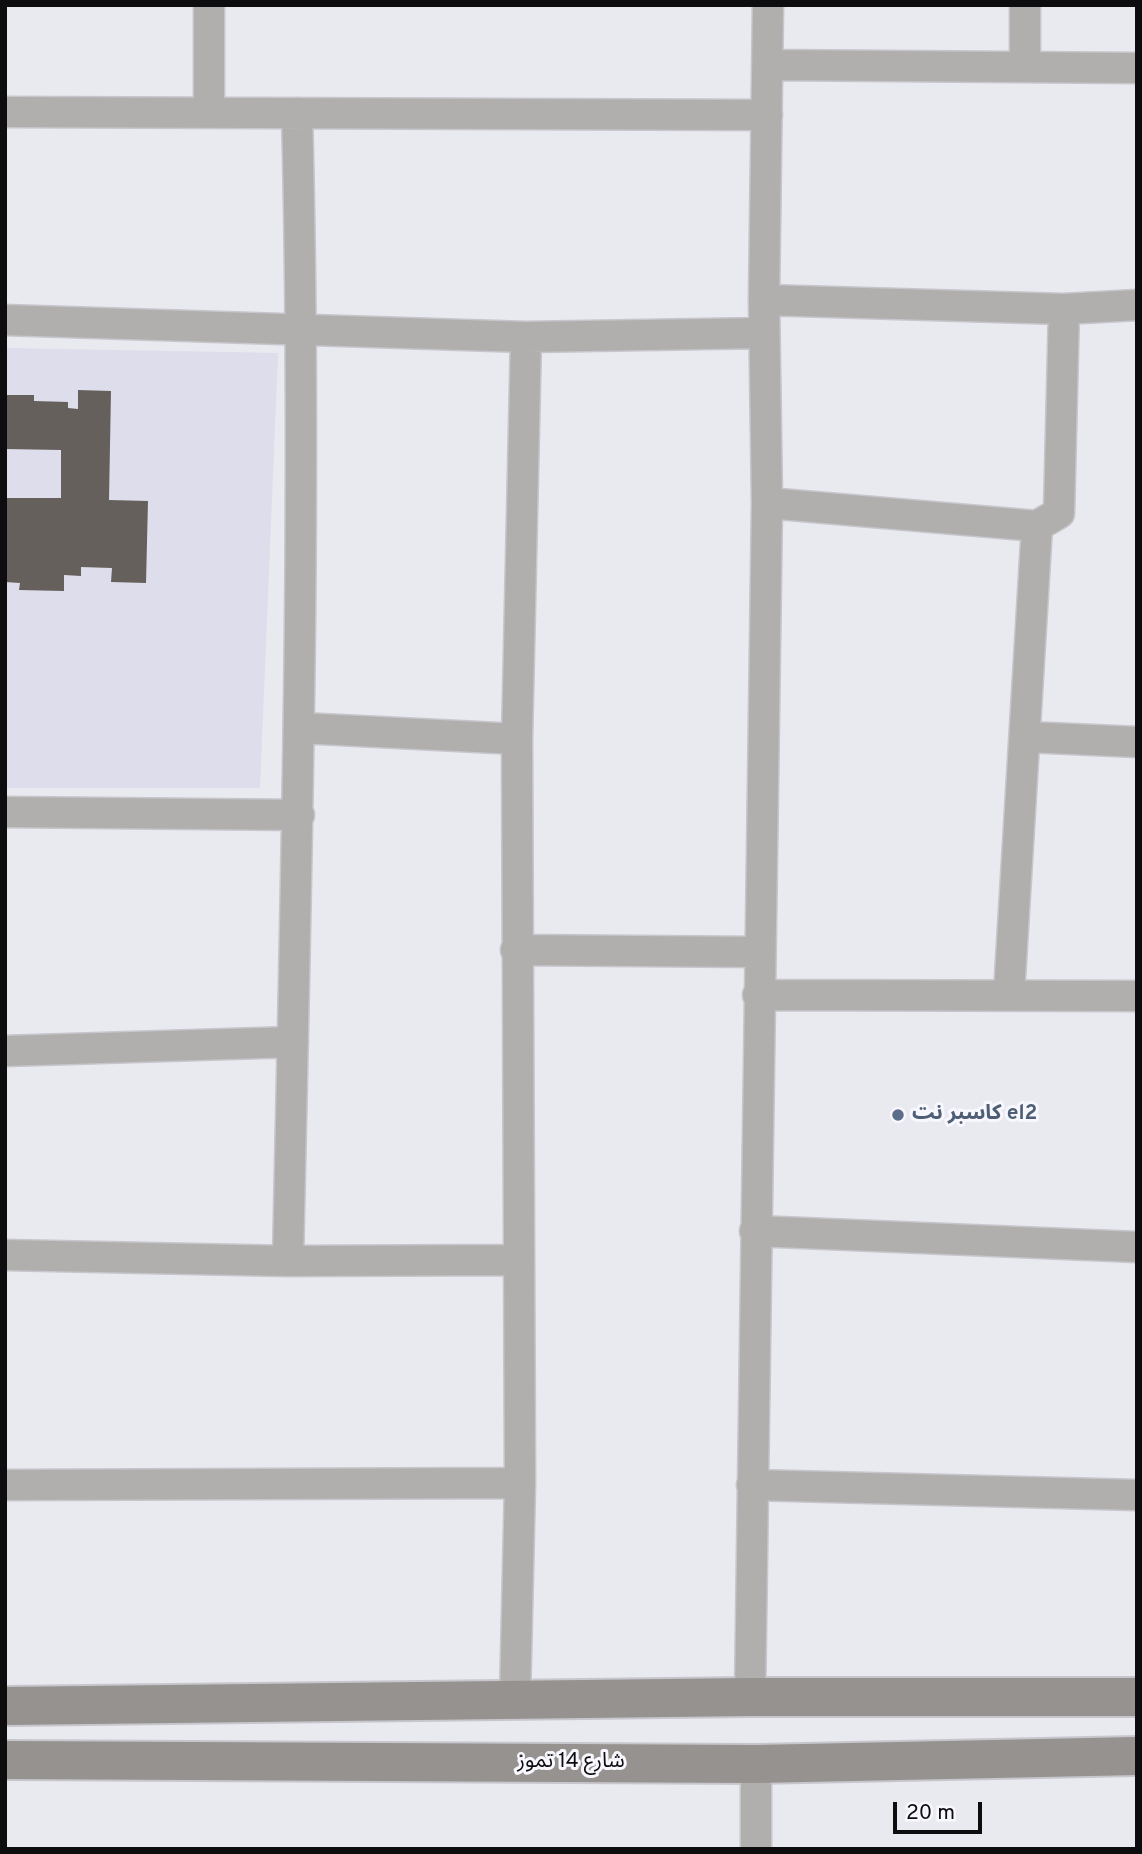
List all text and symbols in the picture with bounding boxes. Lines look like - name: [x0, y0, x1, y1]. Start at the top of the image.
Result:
- place label: كاسبر نت el2: [912, 1102, 1037, 1128]
- marker: كاسبر نت el2: [890, 1107, 906, 1123]
- street label: شارع 14 تموز: [517, 1750, 625, 1776]
- scale bar: [897, 1787, 986, 1831]
- text: 20 m: [906, 1800, 955, 1827]

